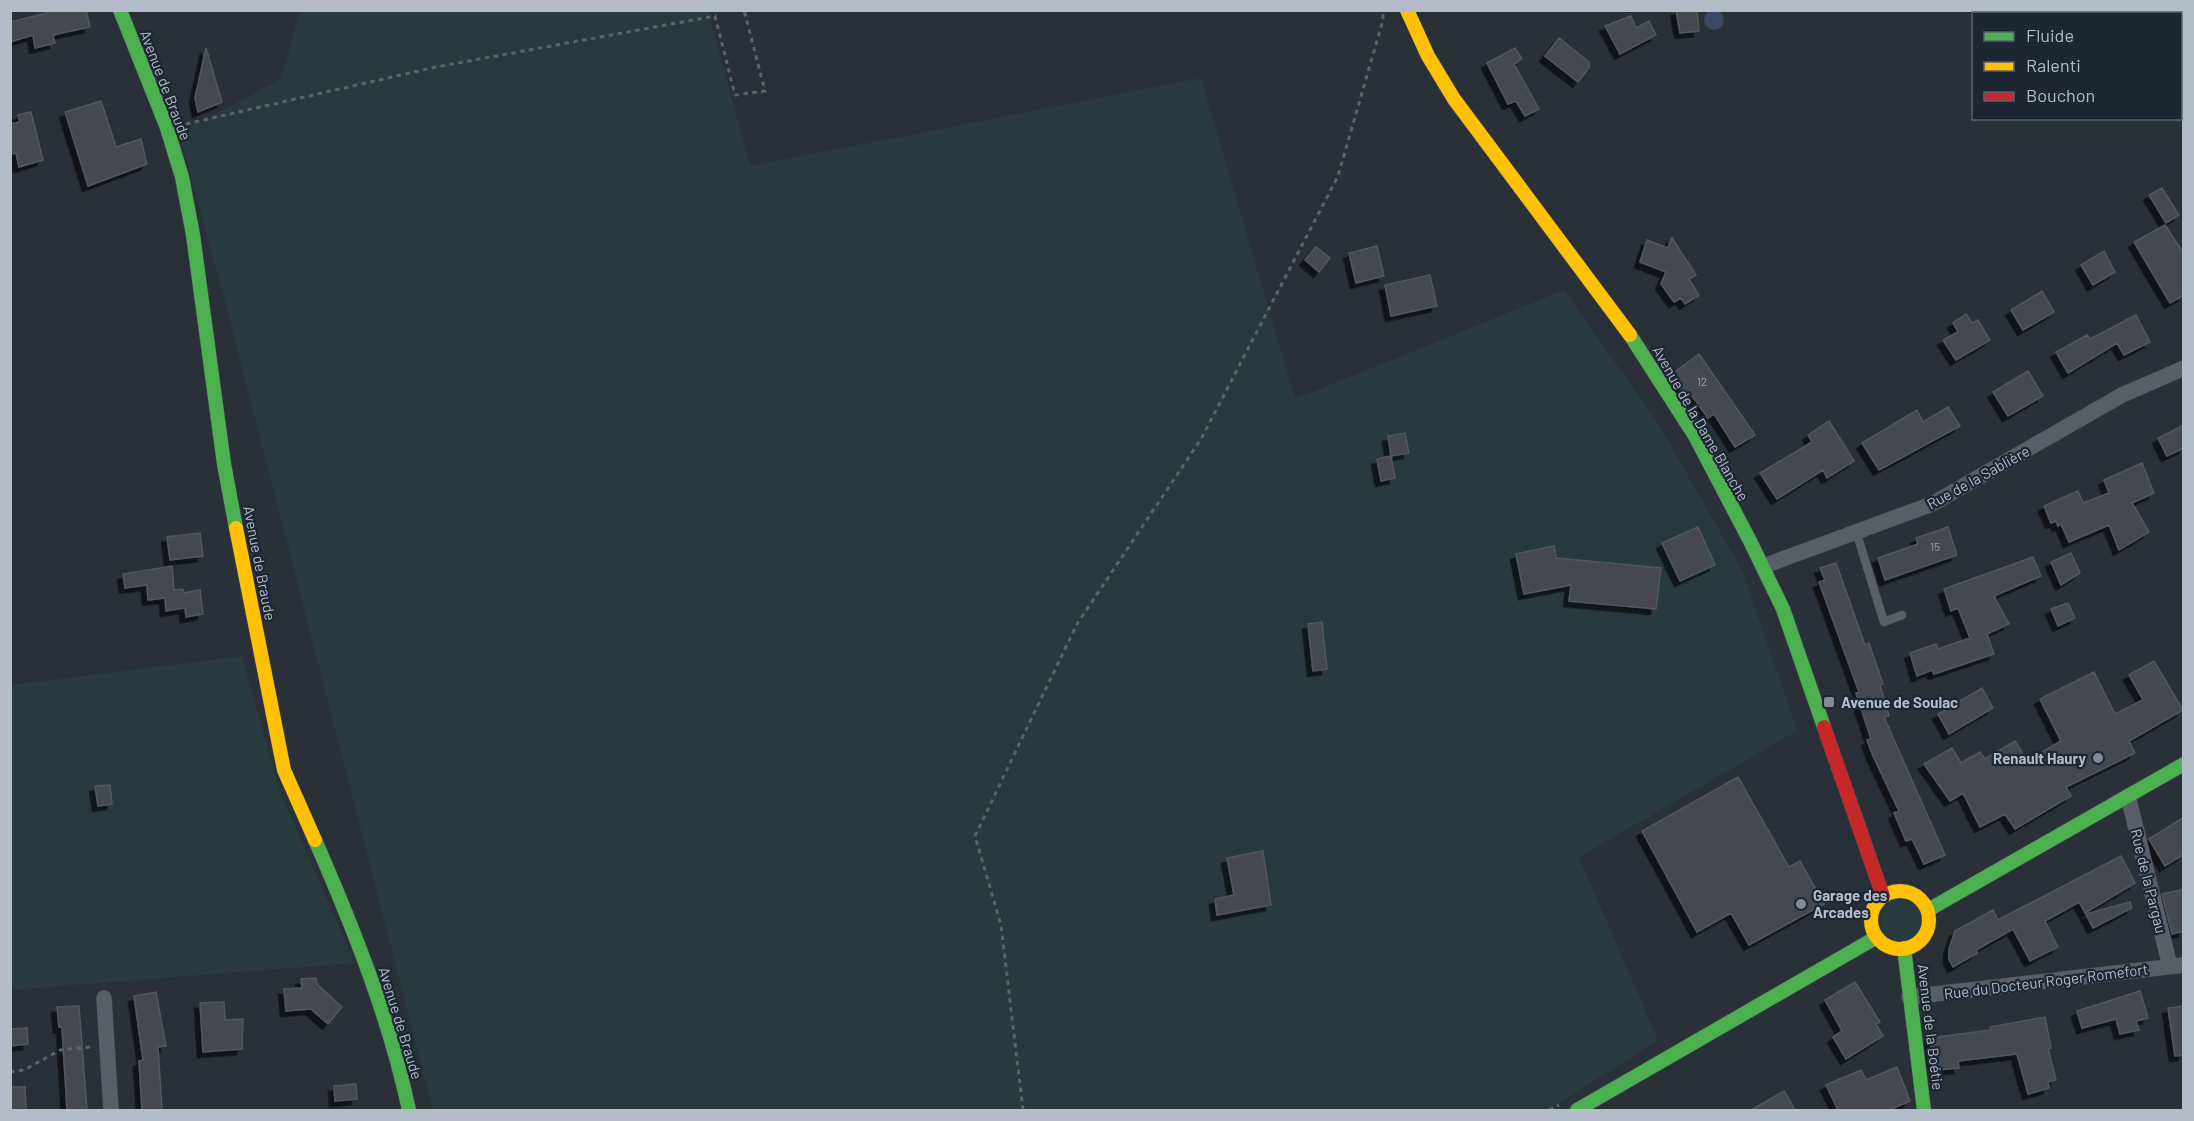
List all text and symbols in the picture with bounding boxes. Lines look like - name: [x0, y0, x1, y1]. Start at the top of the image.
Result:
- legend: [1972, 12, 2182, 120]
- text: Fluide: [2026, 24, 2074, 46]
- street label: Avenue de Braude: [137, 27, 195, 143]
- text: Ralenti: [2026, 54, 2081, 76]
- text: Bouchon: [2026, 84, 2095, 106]
- street label: Avenue de la Dame Blanche: [1649, 342, 1753, 504]
- house number: 12: [1697, 374, 1707, 388]
- street label: Rue de la Sablière: [1923, 441, 2033, 513]
- street label: Avenue de Braude: [240, 504, 280, 622]
- house number: 15: [1930, 539, 1940, 553]
- place label: Avenue de Soulac: [1841, 693, 1958, 711]
- marker: Avenue de Soulac: [1822, 695, 1836, 709]
- place label: Renault Haury: [1993, 749, 2086, 767]
- marker: Renault Haury: [2091, 751, 2105, 765]
- street label: Rue de la Pargau: [2127, 827, 2171, 935]
- place label: Garage des Arcades: [1813, 886, 1888, 921]
- marker: Garage des Arcades: [1794, 897, 1808, 911]
- street label: Rue du Docteur Roger Romefort: [1943, 960, 2149, 1002]
- street label: Avenue de la Boétie: [1914, 963, 1948, 1091]
- street label: Avenue de Braude: [375, 965, 427, 1081]

